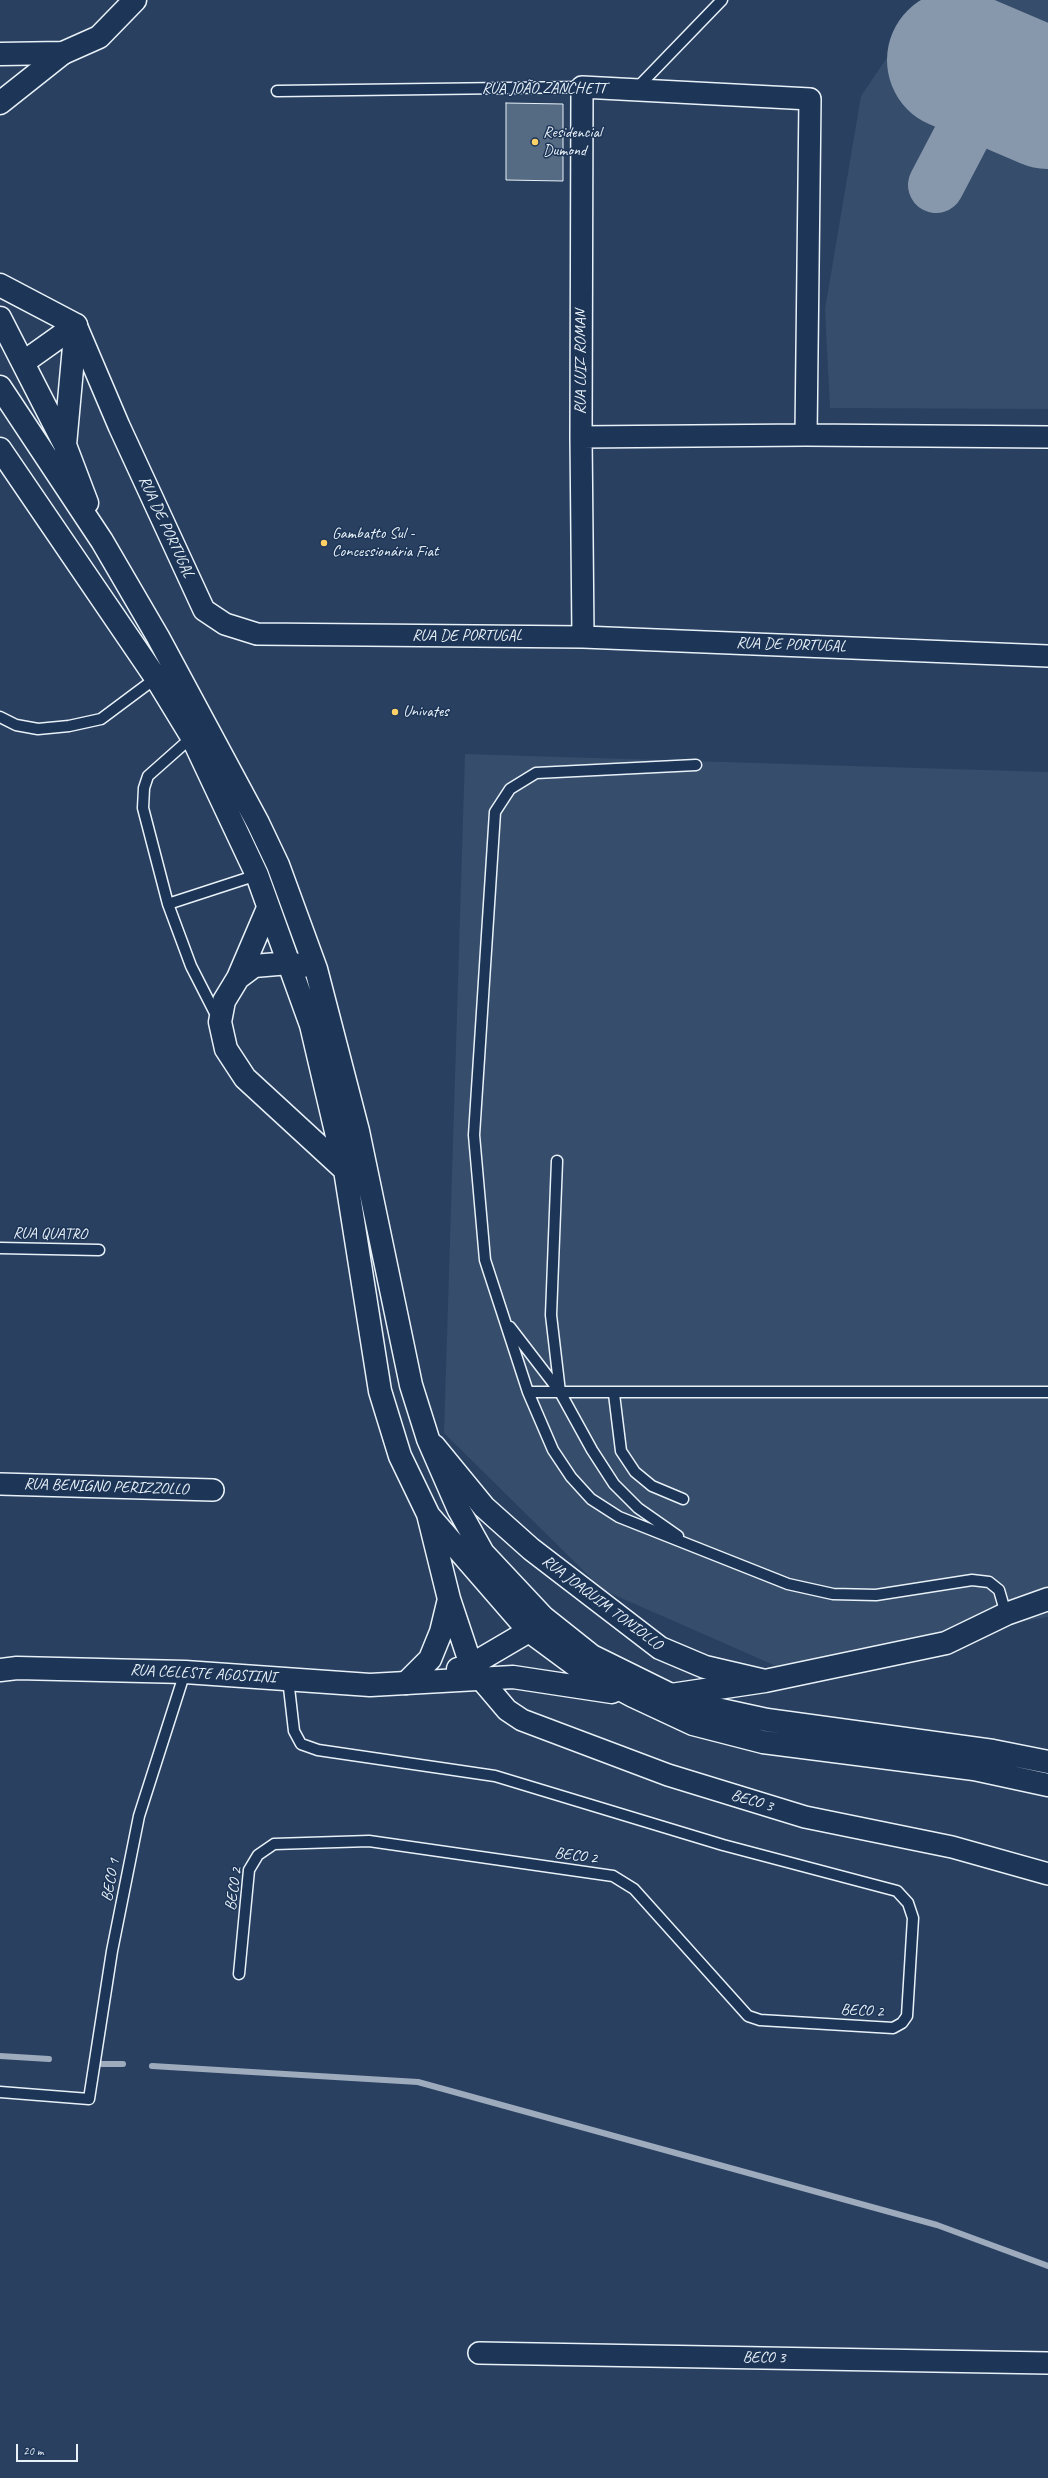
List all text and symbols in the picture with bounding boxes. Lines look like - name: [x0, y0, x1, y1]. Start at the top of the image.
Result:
- street label: RUA JOÃO ZANCHETT: [482, 79, 606, 99]
- place label: Residencial Dumond: [543, 123, 602, 161]
- marker: Residencial Dumond: [530, 137, 540, 147]
- street label: RUA LUIZ ROMAN: [571, 310, 591, 414]
- street label: RUA DE PORTUGAL: [134, 473, 198, 581]
- place label: Gambatto Sul - Concessionária Fiat: [332, 524, 438, 562]
- marker: Gambatto Sul - Concessionária Fiat: [319, 538, 329, 548]
- street label: RUA DE PORTUGAL: [412, 626, 522, 646]
- street label: RUA DE PORTUGAL: [736, 633, 846, 657]
- place label: Univates: [403, 702, 449, 722]
- marker: Univates: [390, 707, 400, 717]
- street label: RUA QUATRO: [13, 1224, 87, 1244]
- street label: RUA BENIGNO PERIZZOLLO: [23, 1475, 189, 1499]
- street label: RUA JOAQUIM TONIOLLO: [538, 1552, 666, 1654]
- street label: RUA CELESTE AGOSTINI: [130, 1661, 276, 1687]
- street label: BECO 3: [729, 1786, 775, 1816]
- street label: BECO 2: [553, 1843, 599, 1869]
- street label: BECO 1: [97, 1857, 125, 1903]
- street label: BECO 2: [221, 1866, 247, 1912]
- street label: BECO 2: [840, 2000, 884, 2022]
- street label: BECO 3: [742, 2348, 786, 2368]
- scale bar: [18, 2436, 80, 2462]
- text: 20 m: [23, 2443, 43, 2459]

